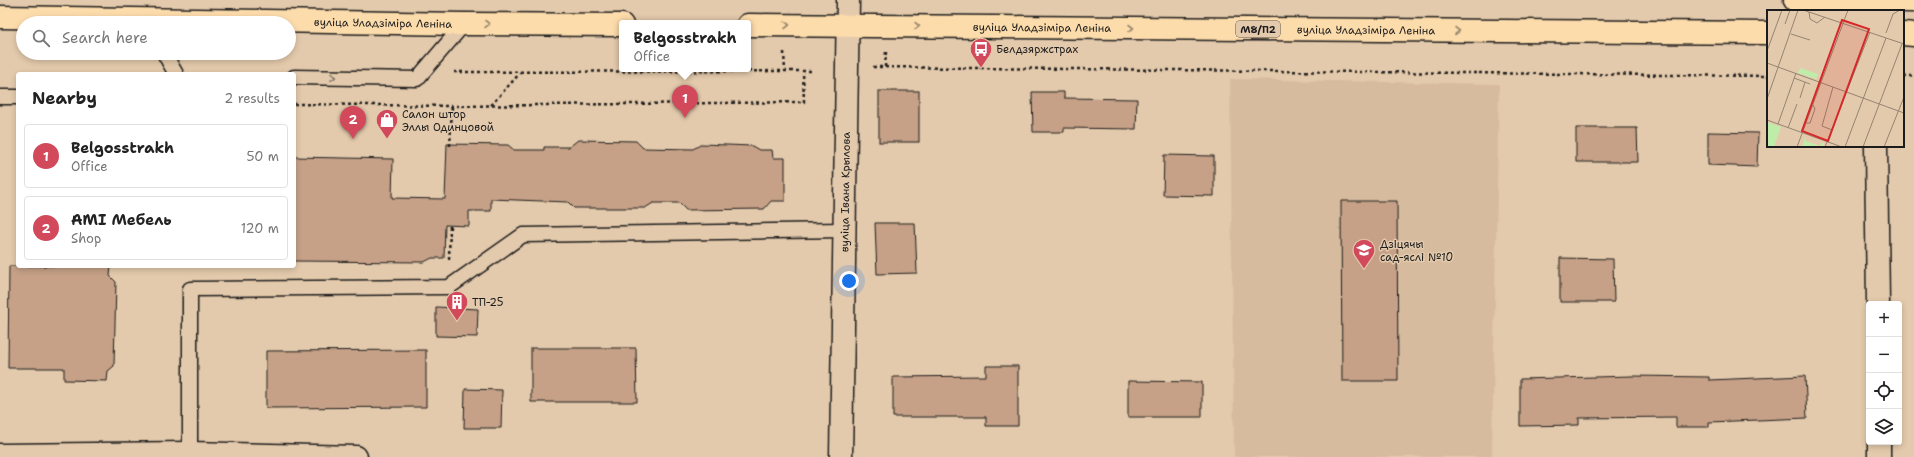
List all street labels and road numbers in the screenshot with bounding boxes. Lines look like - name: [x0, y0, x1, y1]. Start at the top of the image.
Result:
- street label: вуліца Уладзіміра Леніна: [314, 14, 452, 31]
- street label: вуліца Уладзіміра Леніна: [973, 19, 1111, 35]
- road number: М8/П2: [1236, 21, 1280, 37]
- street label: вуліца Уладзіміра Леніна: [1297, 22, 1435, 38]
- street label: вуліца Івана Крылова: [837, 132, 853, 252]

